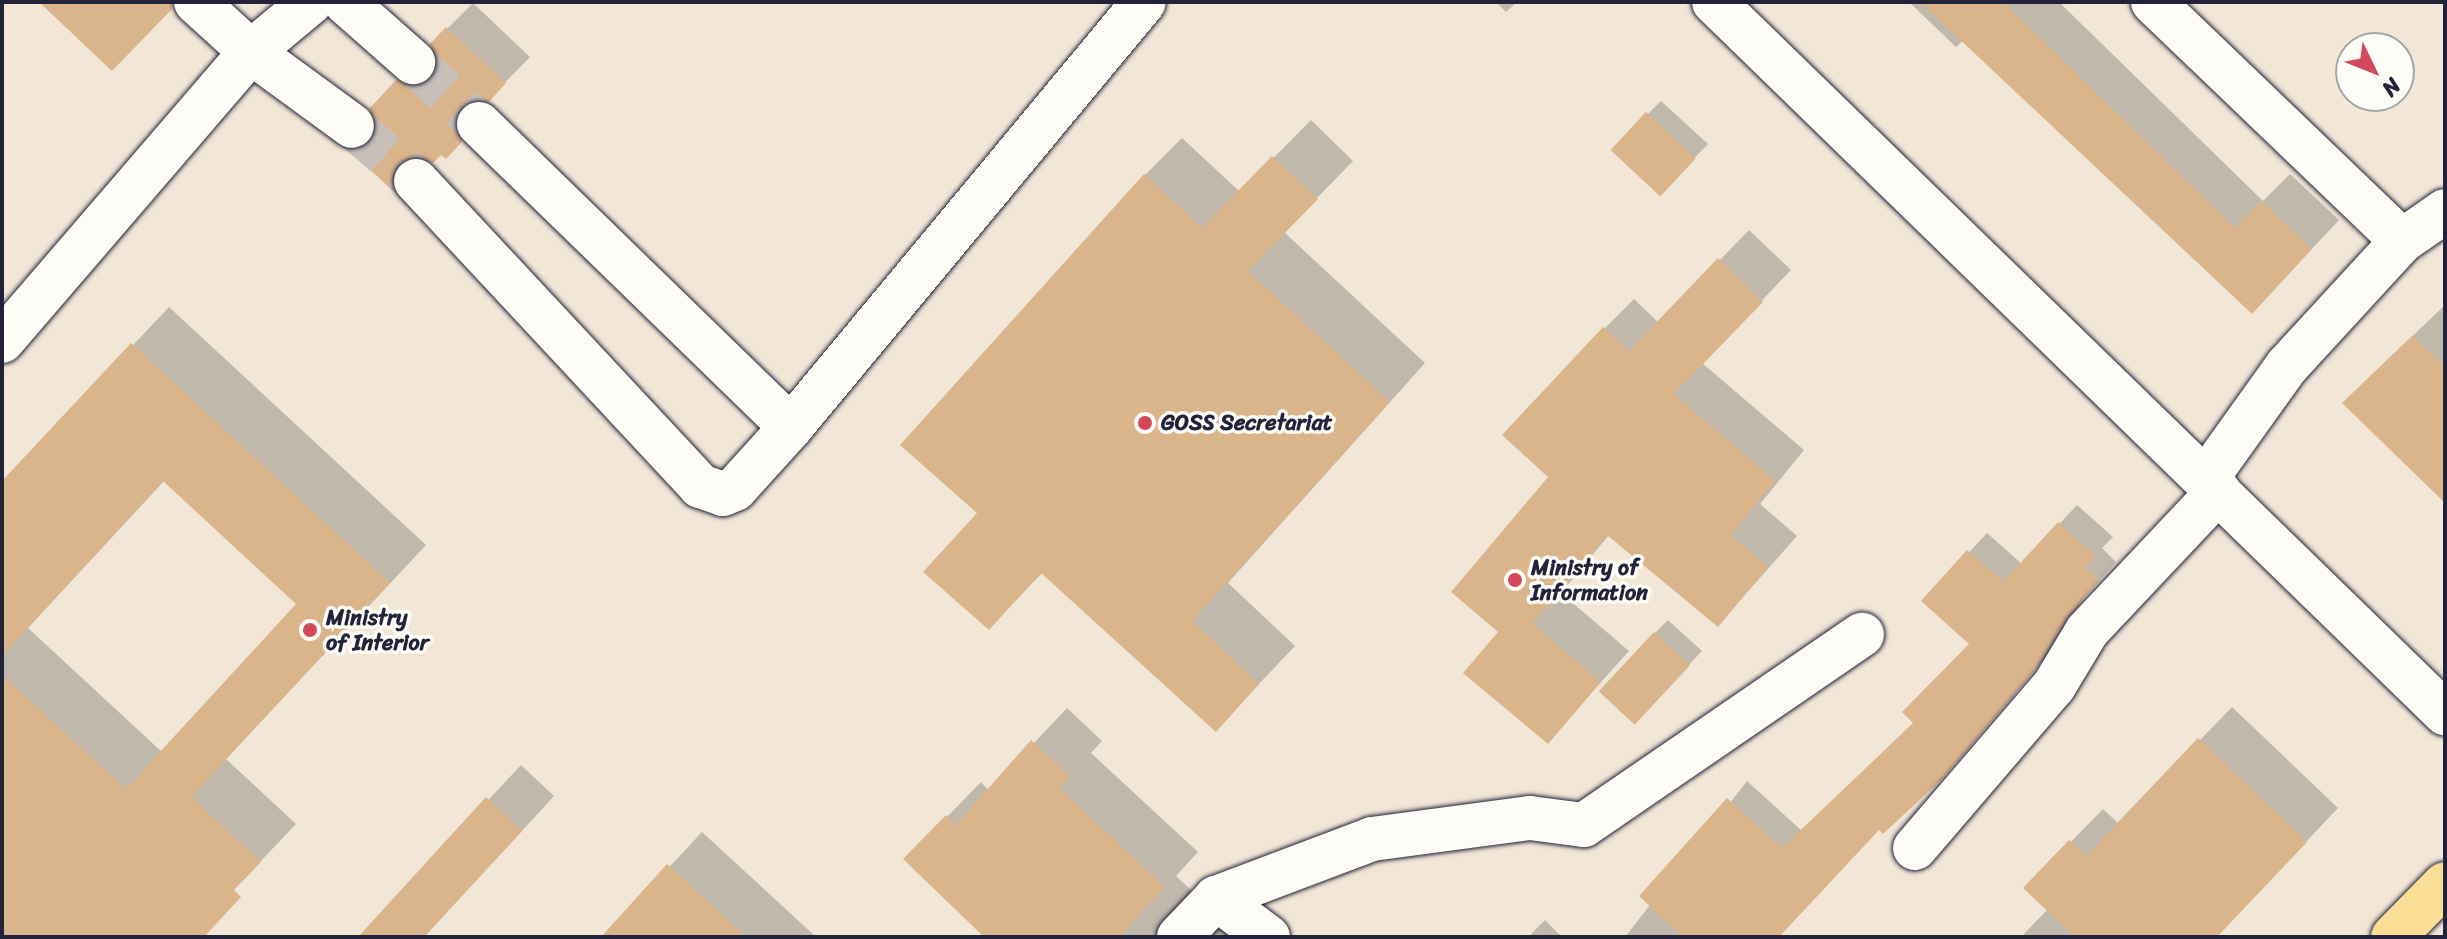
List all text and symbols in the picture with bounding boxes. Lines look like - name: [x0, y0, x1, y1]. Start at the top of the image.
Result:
- north arrow: [2335, 32, 2415, 112]
- text: N: [2372, 68, 2411, 106]
- place label: GOSS Secretariat: [1161, 410, 1332, 436]
- marker: GOSS Secretariat: [1136, 414, 1154, 432]
- place label: Ministry of Information: [1531, 554, 1648, 606]
- marker: Ministry of Information: [1506, 571, 1524, 589]
- place label: Ministry of Interior: [326, 604, 429, 656]
- marker: Ministry of Interior: [301, 621, 319, 639]

